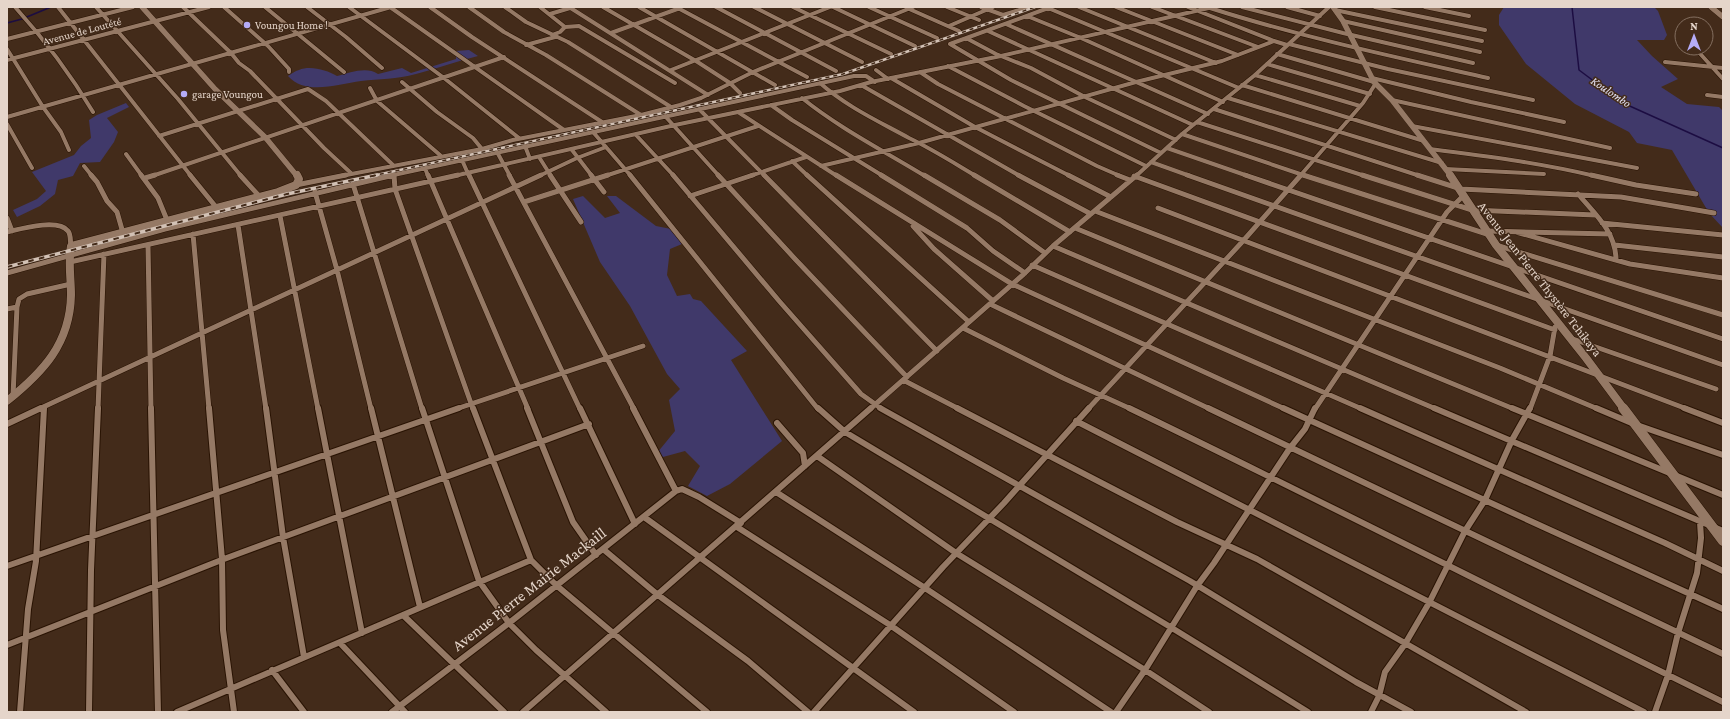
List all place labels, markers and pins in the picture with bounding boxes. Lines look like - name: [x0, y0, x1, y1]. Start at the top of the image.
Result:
- place label: Voungou Home !: [255, 19, 328, 32]
- marker: Voungou Home !: [242, 20, 252, 30]
- place label: garage Voungou: [192, 88, 263, 101]
- marker: garage Voungou: [179, 89, 189, 99]

